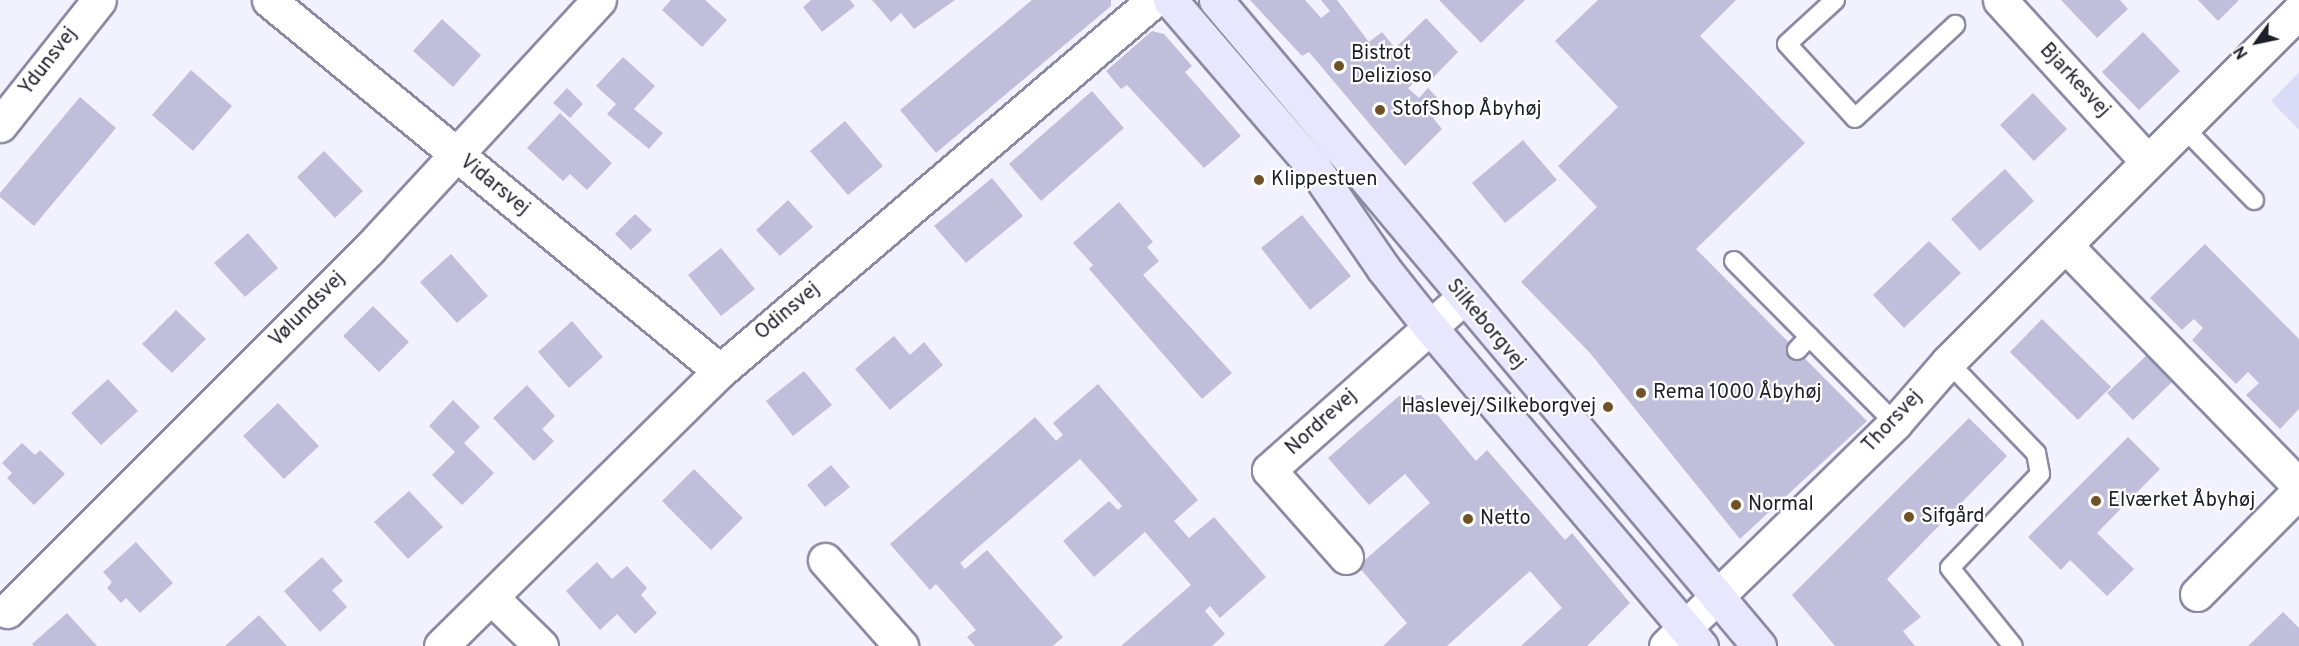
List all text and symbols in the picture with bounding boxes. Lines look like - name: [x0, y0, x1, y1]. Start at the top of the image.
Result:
- north arrow: [2227, 12, 2287, 72]
- street label: Ydunsvej: [15, 23, 83, 101]
- street label: Bjarkesvej: [2034, 39, 2114, 123]
- place label: Bistrot Delizioso: [1351, 42, 1432, 89]
- text: N: [2230, 42, 2253, 62]
- marker: Bistrot Delizioso: [1332, 59, 1346, 73]
- place label: StofShop Åbyhøj: [1392, 98, 1542, 122]
- marker: StofShop Åbyhøj: [1373, 103, 1387, 117]
- street label: Vidarsvej: [454, 151, 534, 221]
- place label: Klippestuen: [1271, 168, 1378, 192]
- marker: Klippestuen: [1252, 173, 1266, 187]
- street label: Vølundsvej: [265, 267, 351, 353]
- street label: Silkeborgvej: [1440, 275, 1530, 375]
- street label: Odinsvej: [751, 278, 825, 346]
- place label: Rema 1000 Åbyhøj: [1653, 381, 1822, 405]
- street label: Nordrevej: [1281, 385, 1363, 461]
- marker: Rema 1000 Åbyhøj: [1634, 386, 1648, 400]
- street label: Thorsvej: [1858, 386, 1928, 458]
- place label: Haslevej/Silkeborgvej: [1401, 395, 1596, 419]
- marker: Haslevej/Silkeborgvej: [1601, 400, 1615, 414]
- place label: Elværket Åbyhøj: [2108, 489, 2256, 513]
- place label: Normal: [1748, 493, 1814, 517]
- marker: Elværket Åbyhøj: [2089, 494, 2103, 508]
- marker: Normal: [1729, 498, 1743, 512]
- place label: Sifgård: [1921, 505, 1985, 529]
- place label: Netto: [1480, 507, 1531, 531]
- marker: Sifgård: [1902, 510, 1916, 524]
- marker: Netto: [1461, 512, 1475, 526]

